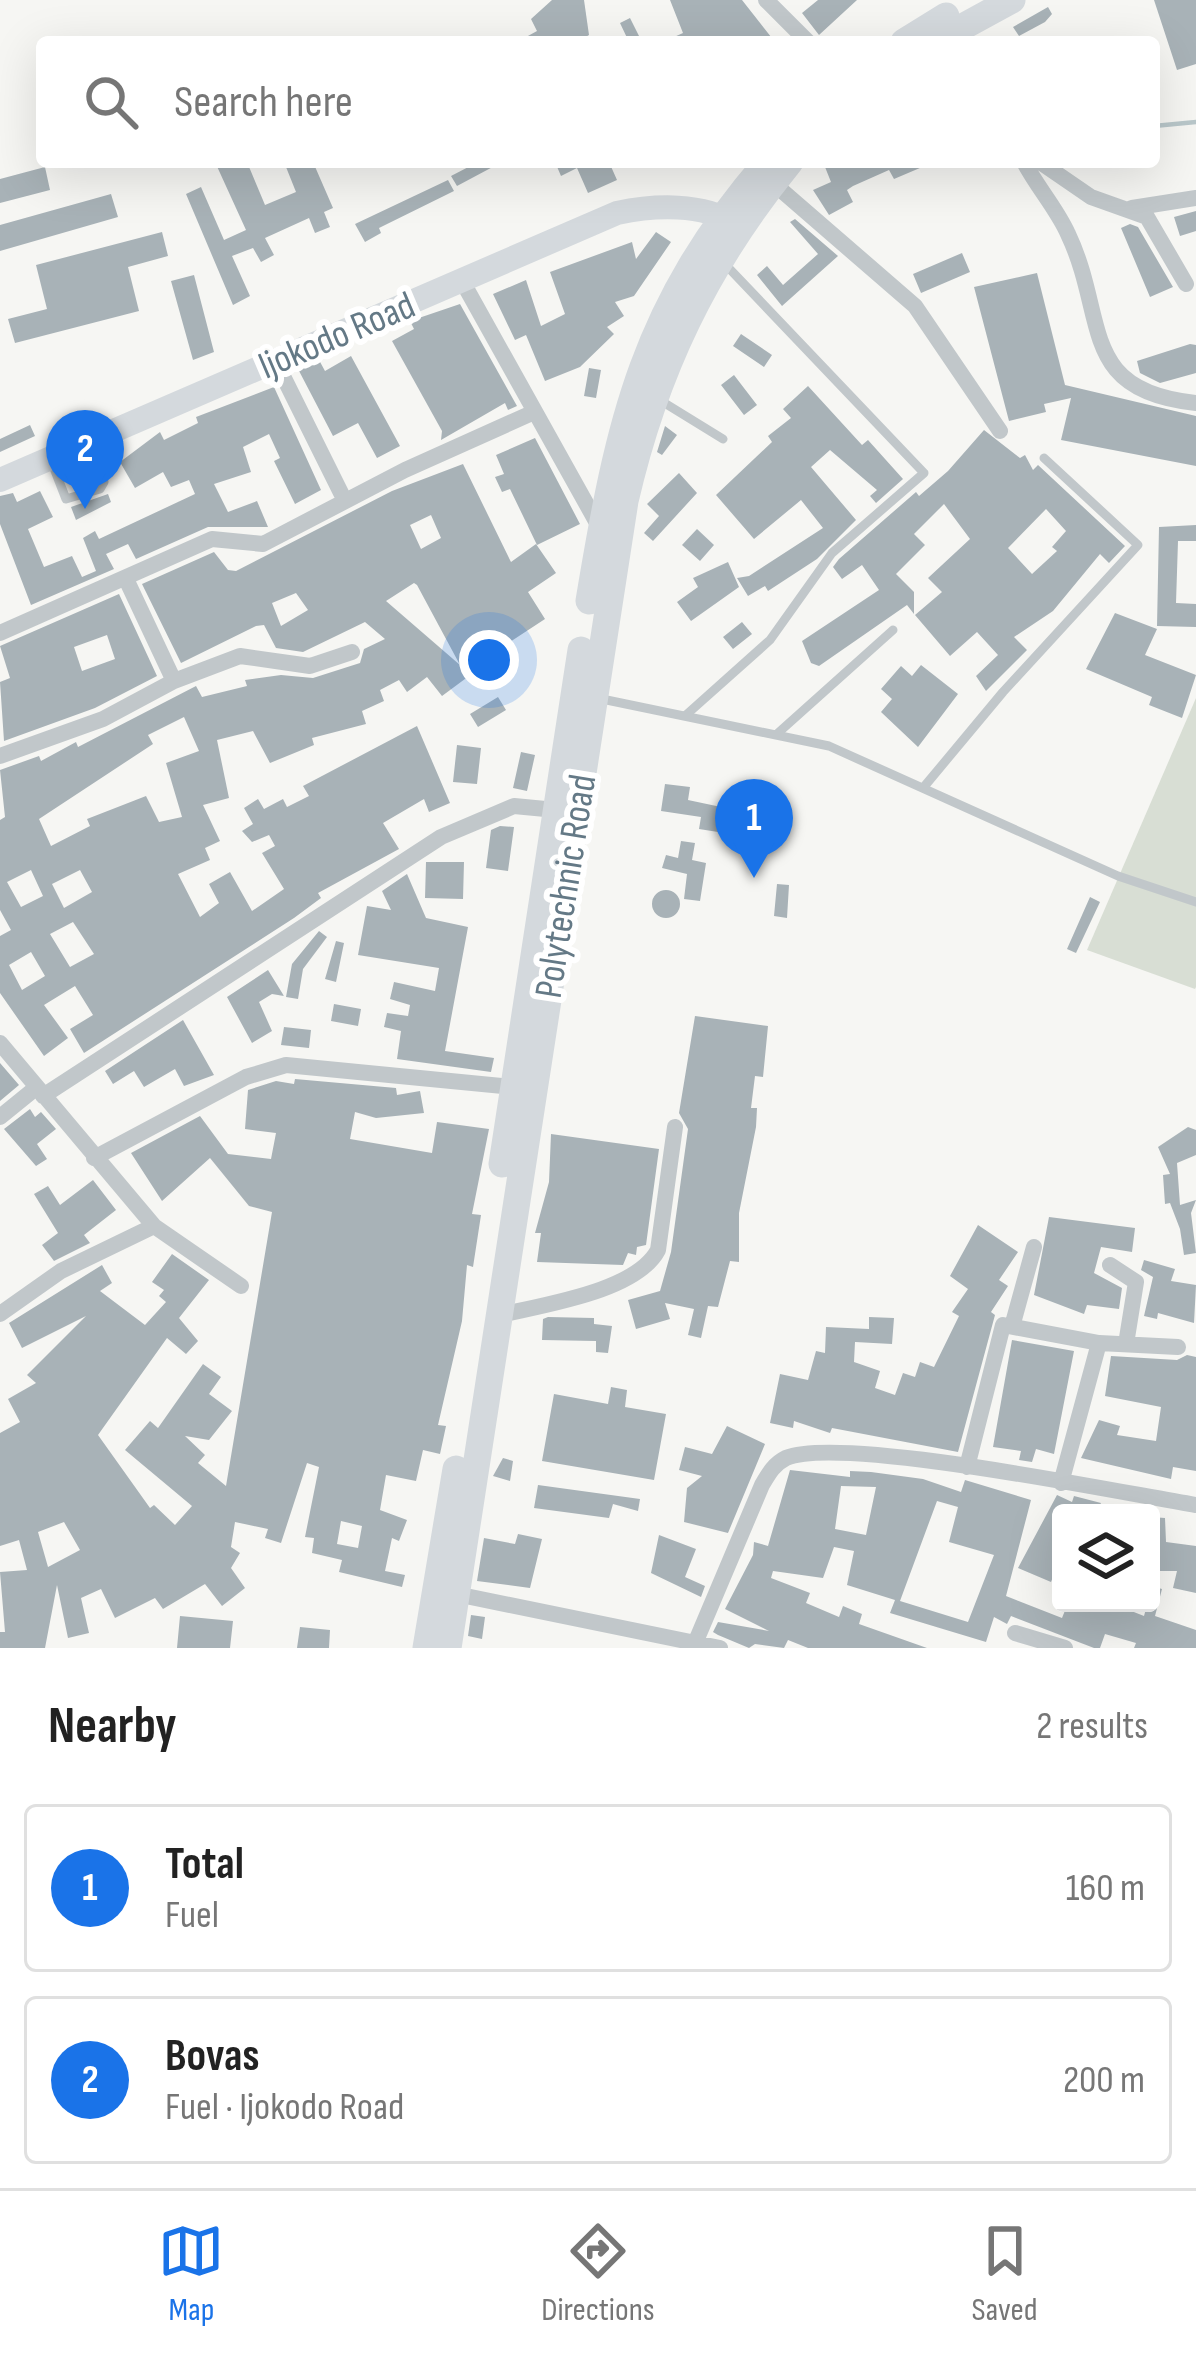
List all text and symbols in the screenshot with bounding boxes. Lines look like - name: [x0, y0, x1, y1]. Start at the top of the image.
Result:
- search box: [36, 36, 1160, 168]
- icon: search: [78, 69, 144, 135]
- text: Search here: [174, 75, 353, 130]
- street label: Ijokodo Road: [252, 282, 422, 390]
- pin: 2: [46, 410, 124, 509]
- your location: [459, 630, 519, 690]
- street label: Polytechnic Road: [526, 771, 607, 1001]
- pin: 1: [715, 779, 793, 878]
- map controls: [1052, 1504, 1160, 1612]
- button: layers: [1052, 1504, 1160, 1612]
- text: Nearby: [48, 1696, 177, 1757]
- text: 2 results: [1036, 1703, 1148, 1750]
- text: Total: [165, 1837, 244, 1892]
- text: 1: [82, 1865, 98, 1912]
- text: 160 m: [1066, 1865, 1145, 1912]
- text: Fuel: [165, 1892, 219, 1939]
- text: Bovas: [165, 2029, 260, 2084]
- text: 2: [81, 2057, 99, 2104]
- text: 200 m: [1063, 2057, 1145, 2104]
- text: Fuel · Ijokodo Road: [165, 2084, 404, 2131]
- tab: Map: [158, 2218, 224, 2330]
- tab: Directions: [541, 2218, 655, 2330]
- tab: Saved: [971, 2218, 1038, 2330]

